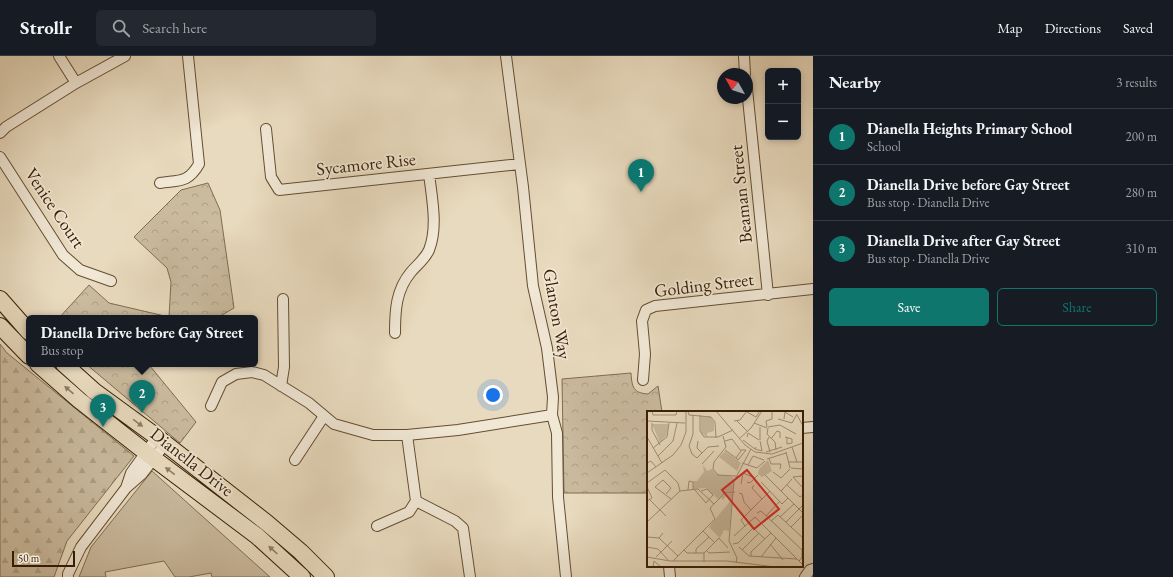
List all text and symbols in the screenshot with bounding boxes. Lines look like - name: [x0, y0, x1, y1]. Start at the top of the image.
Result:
- search box: [96, 10, 376, 46]
- text: Strollr: [20, 15, 72, 40]
- icon: search: [110, 17, 132, 39]
- text: Search here: [142, 18, 207, 37]
- text: Map: [997, 19, 1023, 37]
- text: Directions: [1045, 19, 1101, 37]
- text: Saved: [1123, 19, 1153, 37]
- north arrow: [717, 68, 753, 104]
- map controls: [765, 68, 801, 140]
- button: +: [765, 68, 801, 104]
- text: Nearby: [829, 71, 881, 93]
- text: 3 results: [1116, 74, 1157, 91]
- button: −: [765, 104, 801, 140]
- text: Dianella Heights Primary School: [867, 119, 1072, 138]
- text: 1: [839, 128, 845, 145]
- text: 200 m: [1126, 128, 1157, 145]
- text: School: [867, 138, 901, 155]
- street label: Beaman Street: [724, 143, 757, 244]
- street label: Sycamore Rise: [315, 147, 417, 180]
- pin: 1: [628, 159, 654, 192]
- street label: Venice Court: [20, 163, 91, 252]
- text: Dianella Drive before Gay Street: [867, 175, 1070, 194]
- text: 2: [839, 184, 845, 201]
- text: 280 m: [1126, 184, 1157, 201]
- text: Bus stop · Dianella Drive: [867, 194, 989, 211]
- text: Dianella Drive after Gay Street: [867, 231, 1060, 250]
- text: 3: [839, 240, 845, 257]
- text: 310 m: [1126, 240, 1157, 257]
- text: Bus stop · Dianella Drive: [867, 250, 989, 267]
- street label: Glanton Way: [538, 267, 577, 361]
- street label: Golding Street: [653, 267, 755, 302]
- button: Save: [829, 288, 989, 326]
- button: Share: [997, 288, 1157, 326]
- popup: [26, 315, 258, 367]
- text: Dianella Drive before Gay Street: [41, 323, 243, 342]
- text: Bus stop: [41, 342, 83, 359]
- pin: 2: [129, 380, 155, 413]
- your location: [483, 385, 503, 405]
- one-way arrow: [63, 386, 74, 395]
- pin: 3: [90, 394, 116, 427]
- inset map: [647, 411, 803, 567]
- one-way arrow: [133, 419, 143, 427]
- street label: Dianella Drive: [146, 422, 239, 501]
- one-way arrow: [165, 467, 176, 476]
- one-way arrow: [268, 546, 279, 555]
- scale bar: [12, 549, 75, 568]
- text: 50 m: [18, 551, 39, 565]

